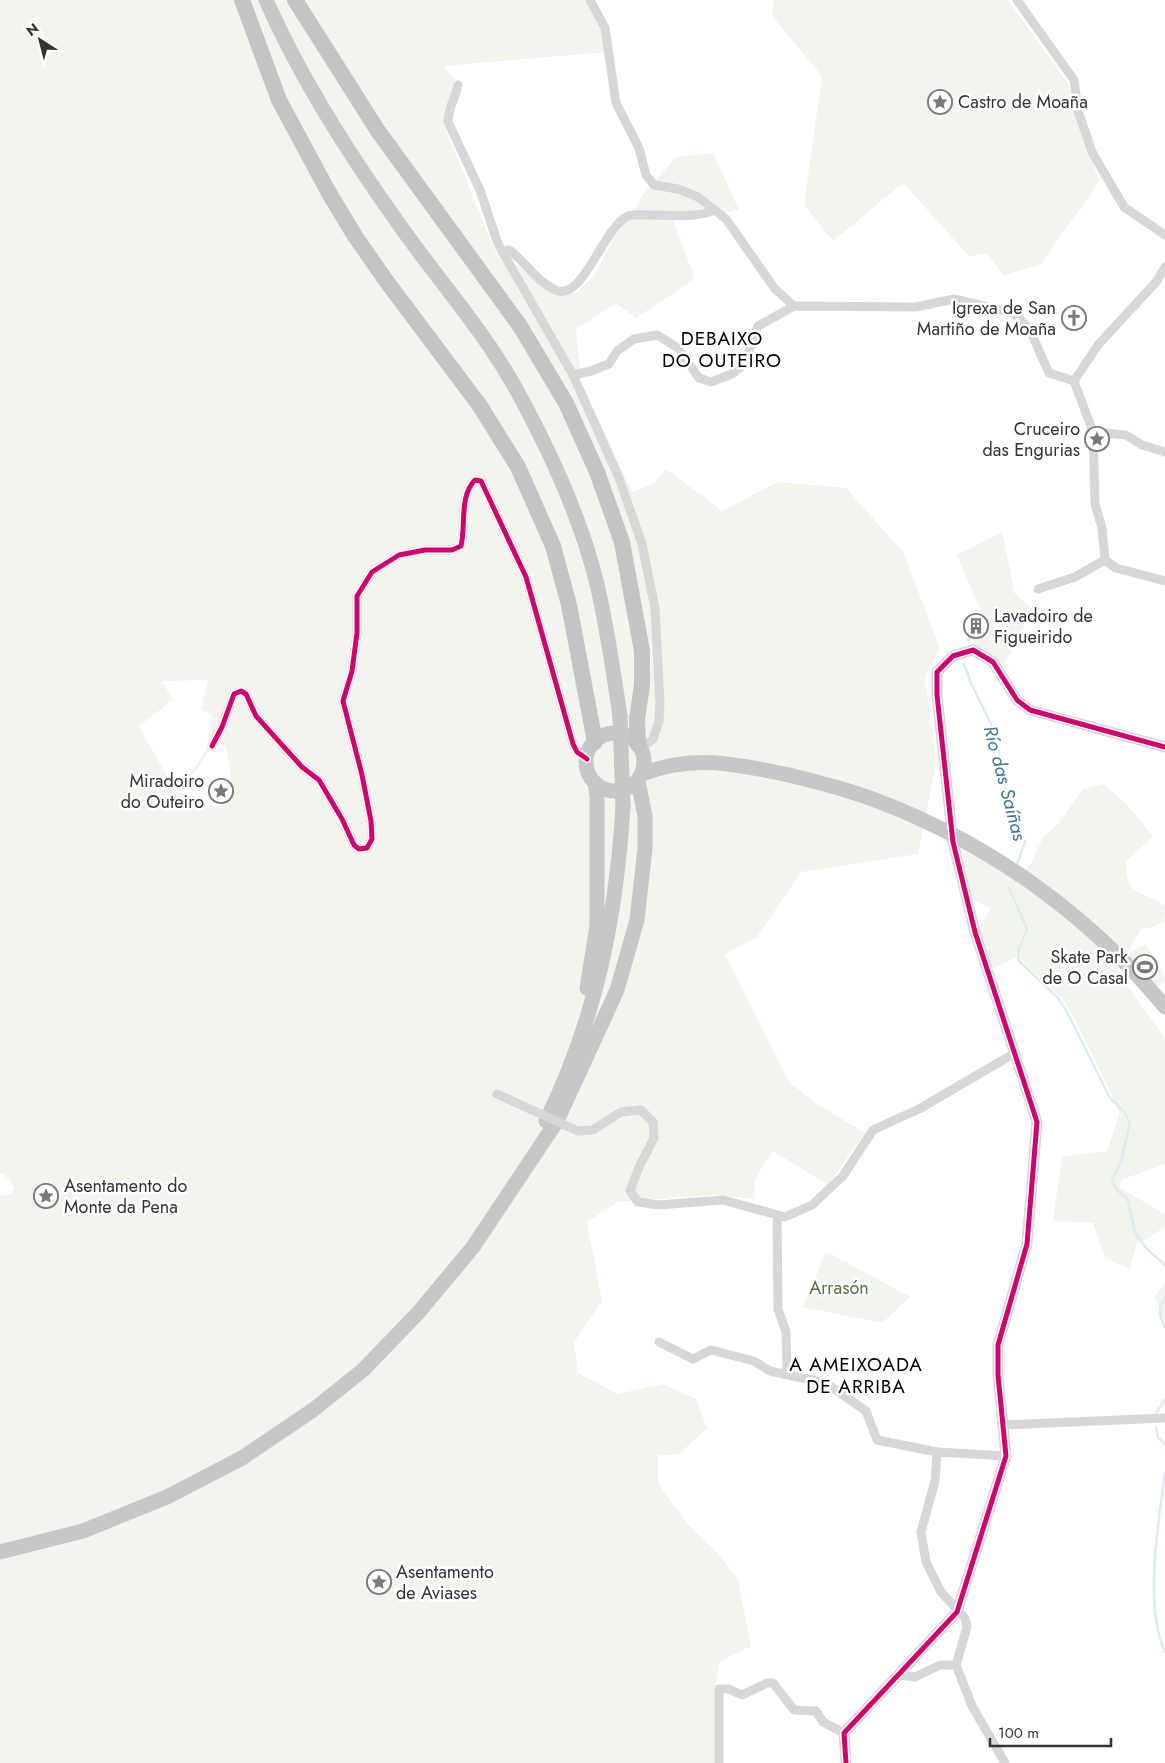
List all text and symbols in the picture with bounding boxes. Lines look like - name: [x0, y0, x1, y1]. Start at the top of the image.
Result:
- north arrow: [15, 15, 65, 65]
- text: N: [22, 18, 43, 41]
- place icon: Castro de Moaña: [927, 89, 953, 115]
- place label: Castro de Moaña: [958, 89, 1088, 115]
- place label: Igrexa de San Martiño de Moaña: [917, 295, 1056, 342]
- church icon: Igrexa de San Martiño de Moaña: [1061, 305, 1087, 331]
- district label: DEBAIXO DO OUTEIRO: [662, 325, 782, 374]
- place label: Cruceiro das Engurias: [983, 416, 1080, 463]
- place icon: Cruceiro das Engurias: [1084, 426, 1110, 452]
- place label: Lavadoiro de Figueirido: [994, 603, 1093, 650]
- building icon: Lavadoiro de Figueirido: [963, 613, 989, 639]
- water label: Río das Saíñas: [977, 722, 1033, 844]
- place label: Miradoiro do Outeiro: [121, 768, 204, 815]
- place icon: Miradoiro do Outeiro: [208, 778, 234, 804]
- place label: Skate Park de O Casal: [1042, 944, 1128, 991]
- sports icon: Skate Park de O Casal: [1132, 954, 1158, 980]
- place label: Asentamento do Monte da Pena: [64, 1173, 187, 1220]
- place icon: Asentamento do Monte da Pena: [33, 1183, 59, 1209]
- park label: Arrasón: [809, 1275, 869, 1301]
- district label: A AMEIXOADA DE ARRIBA: [789, 1351, 923, 1400]
- place label: Asentamento de Aviases: [396, 1559, 494, 1606]
- place icon: Asentamento de Aviases: [366, 1569, 392, 1595]
- scale bar: [990, 1716, 1111, 1748]
- text: 100 m: [998, 1722, 1039, 1744]

